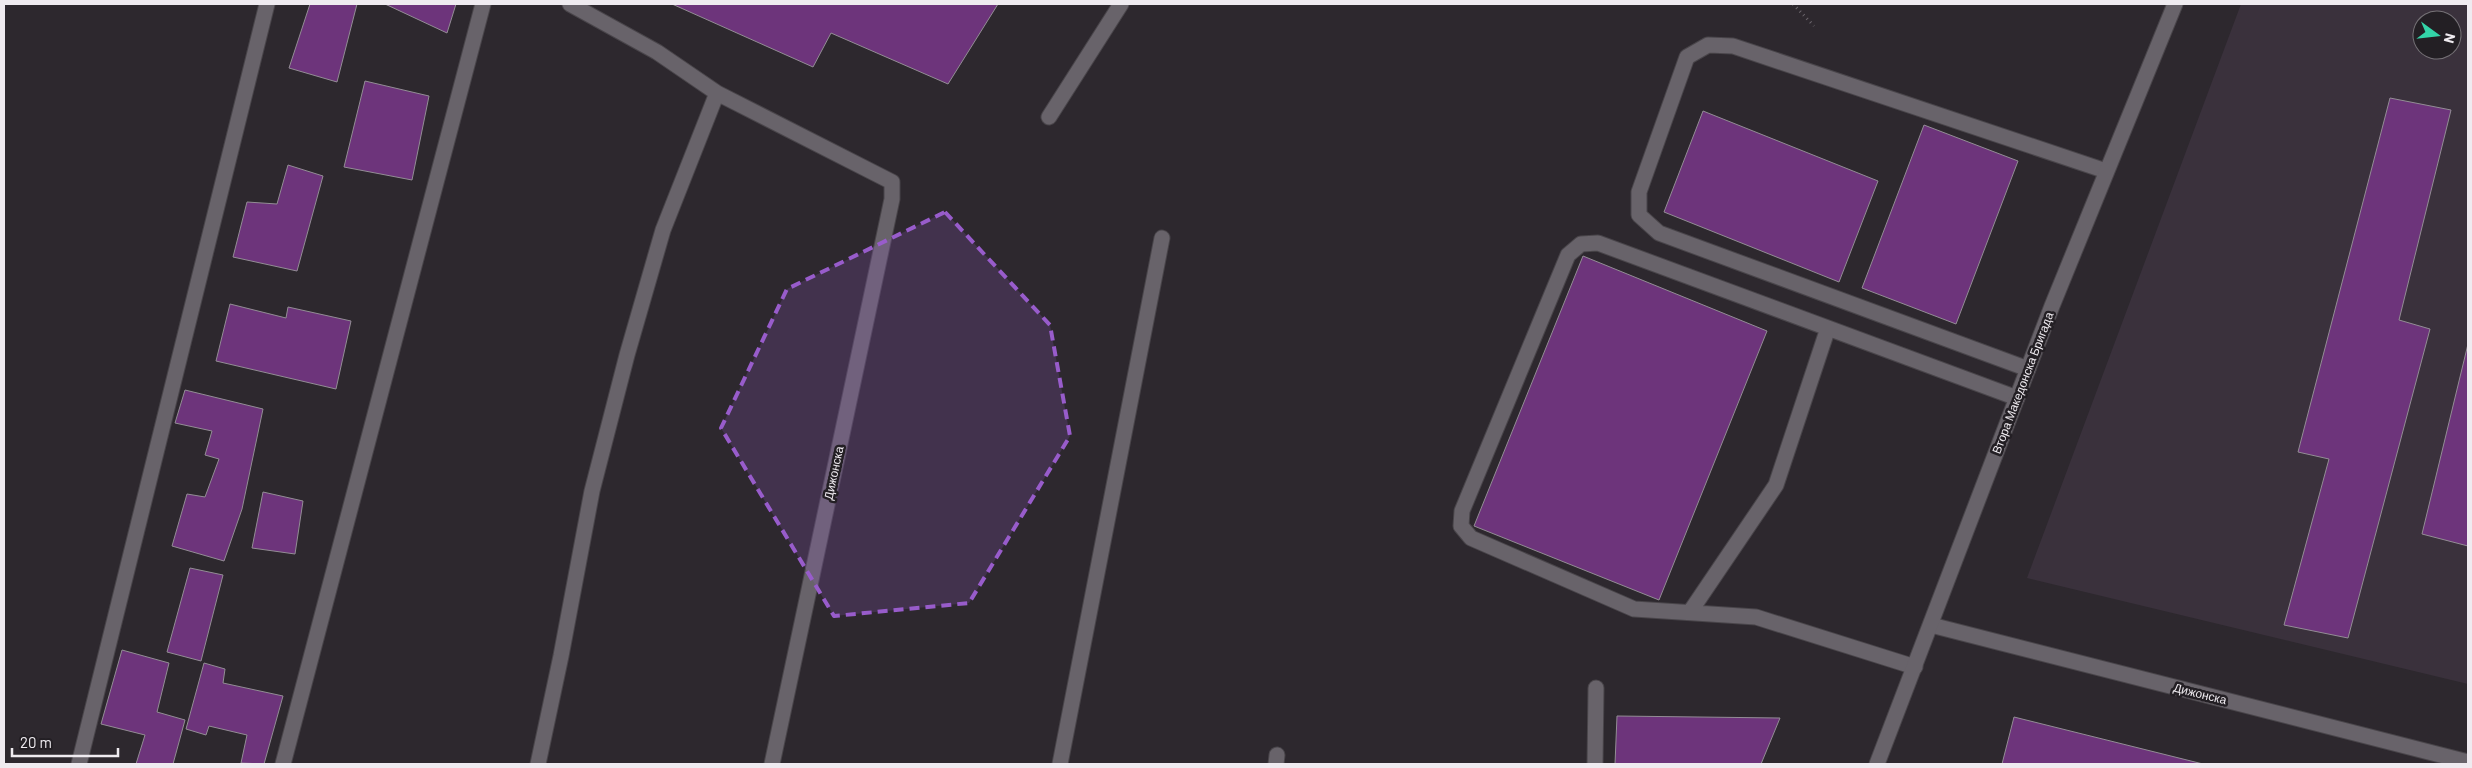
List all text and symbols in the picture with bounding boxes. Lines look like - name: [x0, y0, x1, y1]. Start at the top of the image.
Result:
- north arrow: [2412, 10, 2462, 60]
- text: N: [2441, 32, 2459, 45]
- street label: Втора Македонска Бригада: [1989, 310, 2057, 456]
- street label: Дижонска: [821, 444, 847, 501]
- street label: Дижонска: [2172, 680, 2229, 707]
- scale bar: [12, 726, 119, 758]
- text: 20 m: [20, 733, 52, 751]

